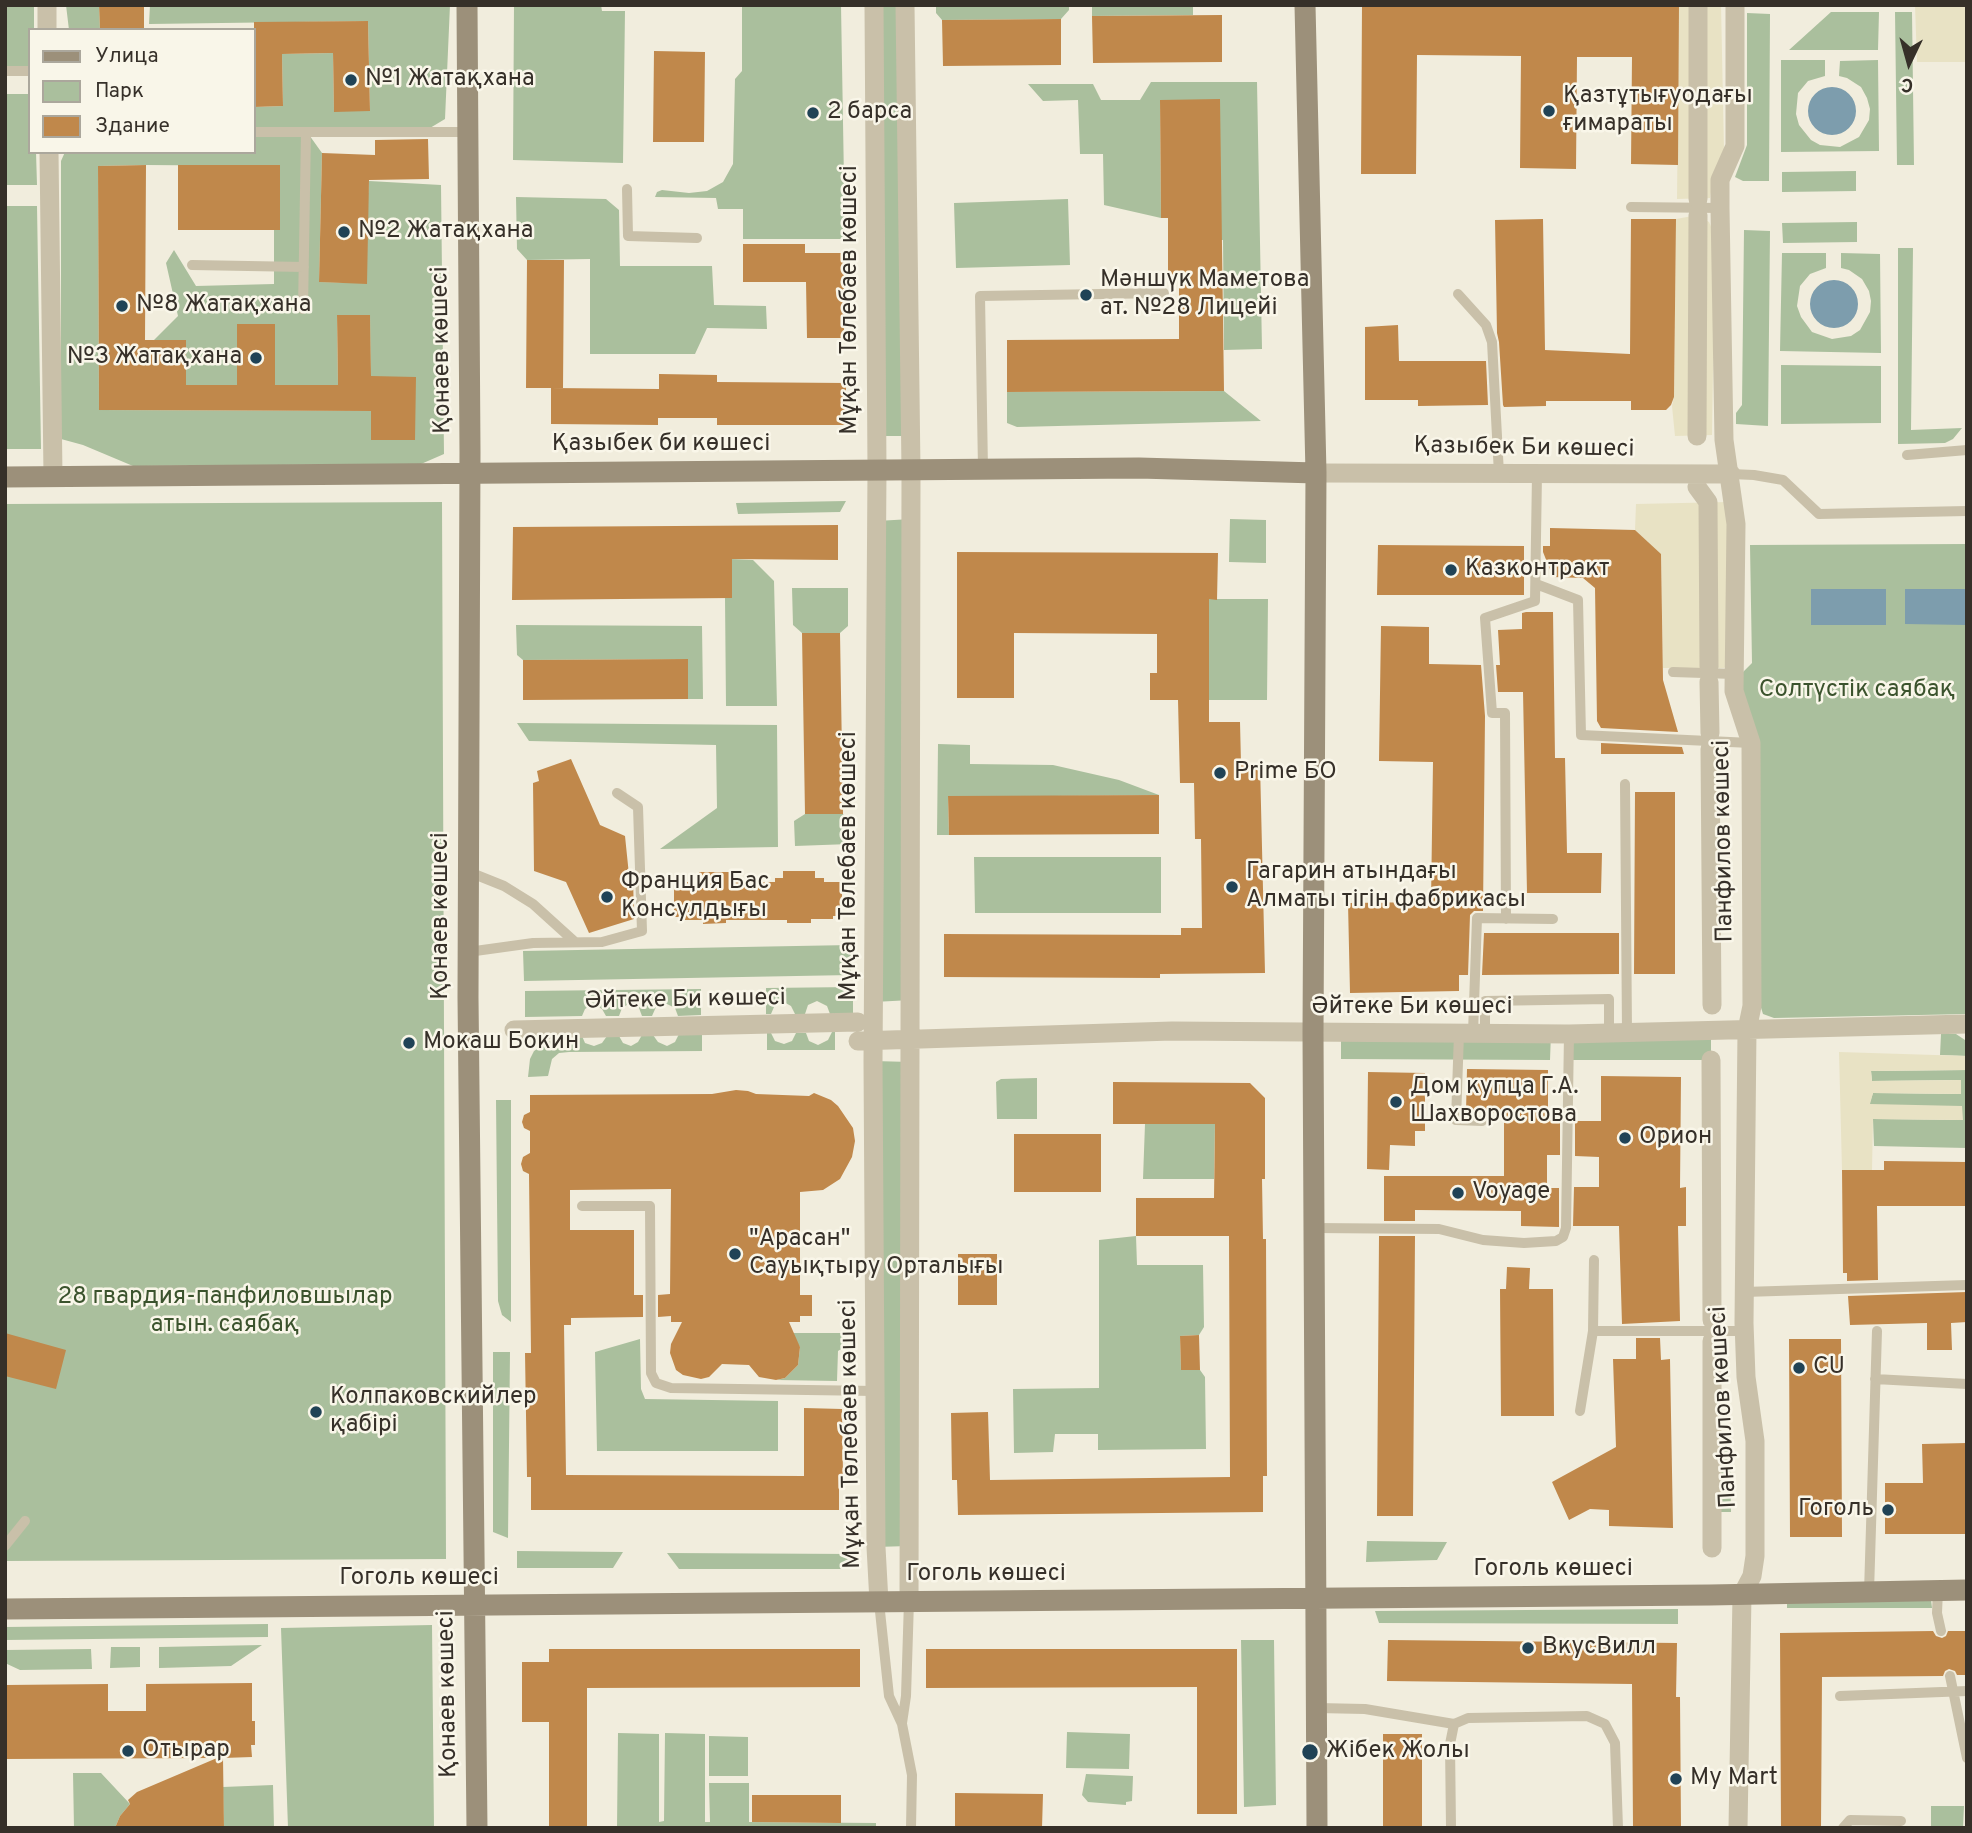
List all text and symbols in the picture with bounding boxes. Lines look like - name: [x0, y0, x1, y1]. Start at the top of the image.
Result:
- legend: [28, 28, 256, 154]
- north arrow: [1874, 28, 1944, 98]
- text: Улица: [95, 43, 159, 70]
- place label: №1 Жатақхана: [365, 66, 535, 94]
- text: С: [1900, 71, 1914, 96]
- marker: №1 Жатақхана: [343, 72, 359, 88]
- text: Парк: [95, 78, 144, 105]
- place label: Қазтұтығуодағы ғимараты: [1563, 83, 1753, 139]
- place label: 2 барса: [827, 99, 912, 127]
- marker: Қазтұтығуодағы ғимараты: [1541, 103, 1557, 119]
- marker: 2 барса: [805, 105, 821, 121]
- text: Здание: [95, 113, 170, 140]
- street label: Мұқан Төлебаев көшесі: [837, 165, 865, 435]
- place label: №2 Жатақхана: [358, 218, 533, 246]
- marker: №2 Жатақхана: [336, 224, 352, 240]
- street label: Қонаев көшесі: [427, 266, 459, 434]
- place label: Мәншүк Маметова ат. №28 Лицейі: [1100, 267, 1309, 323]
- marker: Мәншүк Маметова ат. №28 Лицейі: [1078, 287, 1094, 303]
- place label: №8 Жатақхана: [136, 292, 311, 320]
- marker: №8 Жатақхана: [114, 298, 130, 314]
- place label: №3 Жатақхана: [67, 344, 242, 372]
- marker: №3 Жатақхана: [248, 350, 264, 366]
- street label: Қазыбек би көшесі: [552, 431, 770, 459]
- street label: Қазыбек Би көшесі: [1413, 433, 1635, 465]
- place label: Казконтракт: [1465, 556, 1610, 584]
- marker: Казконтракт: [1443, 562, 1459, 578]
- park label: Солтүстік саябақ: [1759, 677, 1955, 705]
- street label: Мұқан Төлебаев көшесі: [836, 731, 864, 1001]
- street label: Панфилов көшесі: [1709, 739, 1741, 943]
- place label: Prime БО: [1234, 759, 1337, 787]
- marker: Prime БО: [1212, 765, 1228, 781]
- street label: Қонаев көшесі: [428, 832, 456, 1000]
- place label: Гагарин атындағы Алматы тігін фабрикасы: [1246, 859, 1526, 915]
- place label: Франция Бас Консулдығы: [621, 869, 769, 925]
- marker: Гагарин атындағы Алматы тігін фабрикасы: [1224, 879, 1240, 895]
- marker: Франция Бас Консулдығы: [599, 889, 615, 905]
- street label: Әйтеке Би көшесі: [584, 985, 786, 1017]
- street label: Әйтеке Би көшесі: [1311, 994, 1513, 1022]
- place label: Мокаш Бокин: [423, 1029, 579, 1057]
- marker: Мокаш Бокин: [401, 1035, 417, 1051]
- place label: Дом купца Г.А. Шахворостова: [1410, 1074, 1579, 1130]
- marker: Дом купца Г.А. Шахворостова: [1388, 1094, 1404, 1110]
- place label: Орион: [1639, 1124, 1712, 1152]
- marker: Орион: [1617, 1130, 1633, 1146]
- place label: Voyage: [1472, 1179, 1550, 1207]
- marker: Voyage: [1450, 1185, 1466, 1201]
- place label: "Арасан" Сауықтыру Орталығы: [749, 1226, 1003, 1282]
- marker: "Арасан" Сауықтыру Орталығы: [727, 1246, 743, 1262]
- park label: 28 гвардия-панфиловшылар атын. саябақ: [58, 1284, 392, 1340]
- street label: Мұқан Төлебаев көшесі: [835, 1299, 869, 1569]
- street label: Панфилов көшесі: [1705, 1305, 1745, 1509]
- place label: CU: [1813, 1354, 1845, 1382]
- marker: CU: [1791, 1360, 1807, 1376]
- place label: Колпаковскийлер қабірі: [330, 1384, 537, 1440]
- marker: Колпаковскийлер қабірі: [308, 1404, 324, 1420]
- place label: Гоголь: [1798, 1496, 1874, 1524]
- marker: Гоголь: [1880, 1502, 1896, 1518]
- street label: Гоголь көшесі: [1473, 1556, 1633, 1584]
- street label: Гоголь көшесі: [906, 1561, 1066, 1589]
- street label: Гоголь көшесі: [339, 1565, 499, 1593]
- street label: Қонаев көшесі: [433, 1610, 465, 1778]
- place label: ВкусВилл: [1542, 1634, 1656, 1662]
- marker: ВкусВилл: [1520, 1640, 1536, 1656]
- place label: Отырар: [142, 1737, 230, 1765]
- place label: Жібек Жолы: [1326, 1738, 1470, 1766]
- marker: Жібек Жолы: [1300, 1742, 1320, 1762]
- marker: Отырар: [120, 1743, 136, 1759]
- place label: My Mart: [1690, 1765, 1778, 1793]
- marker: My Mart: [1668, 1771, 1684, 1787]

